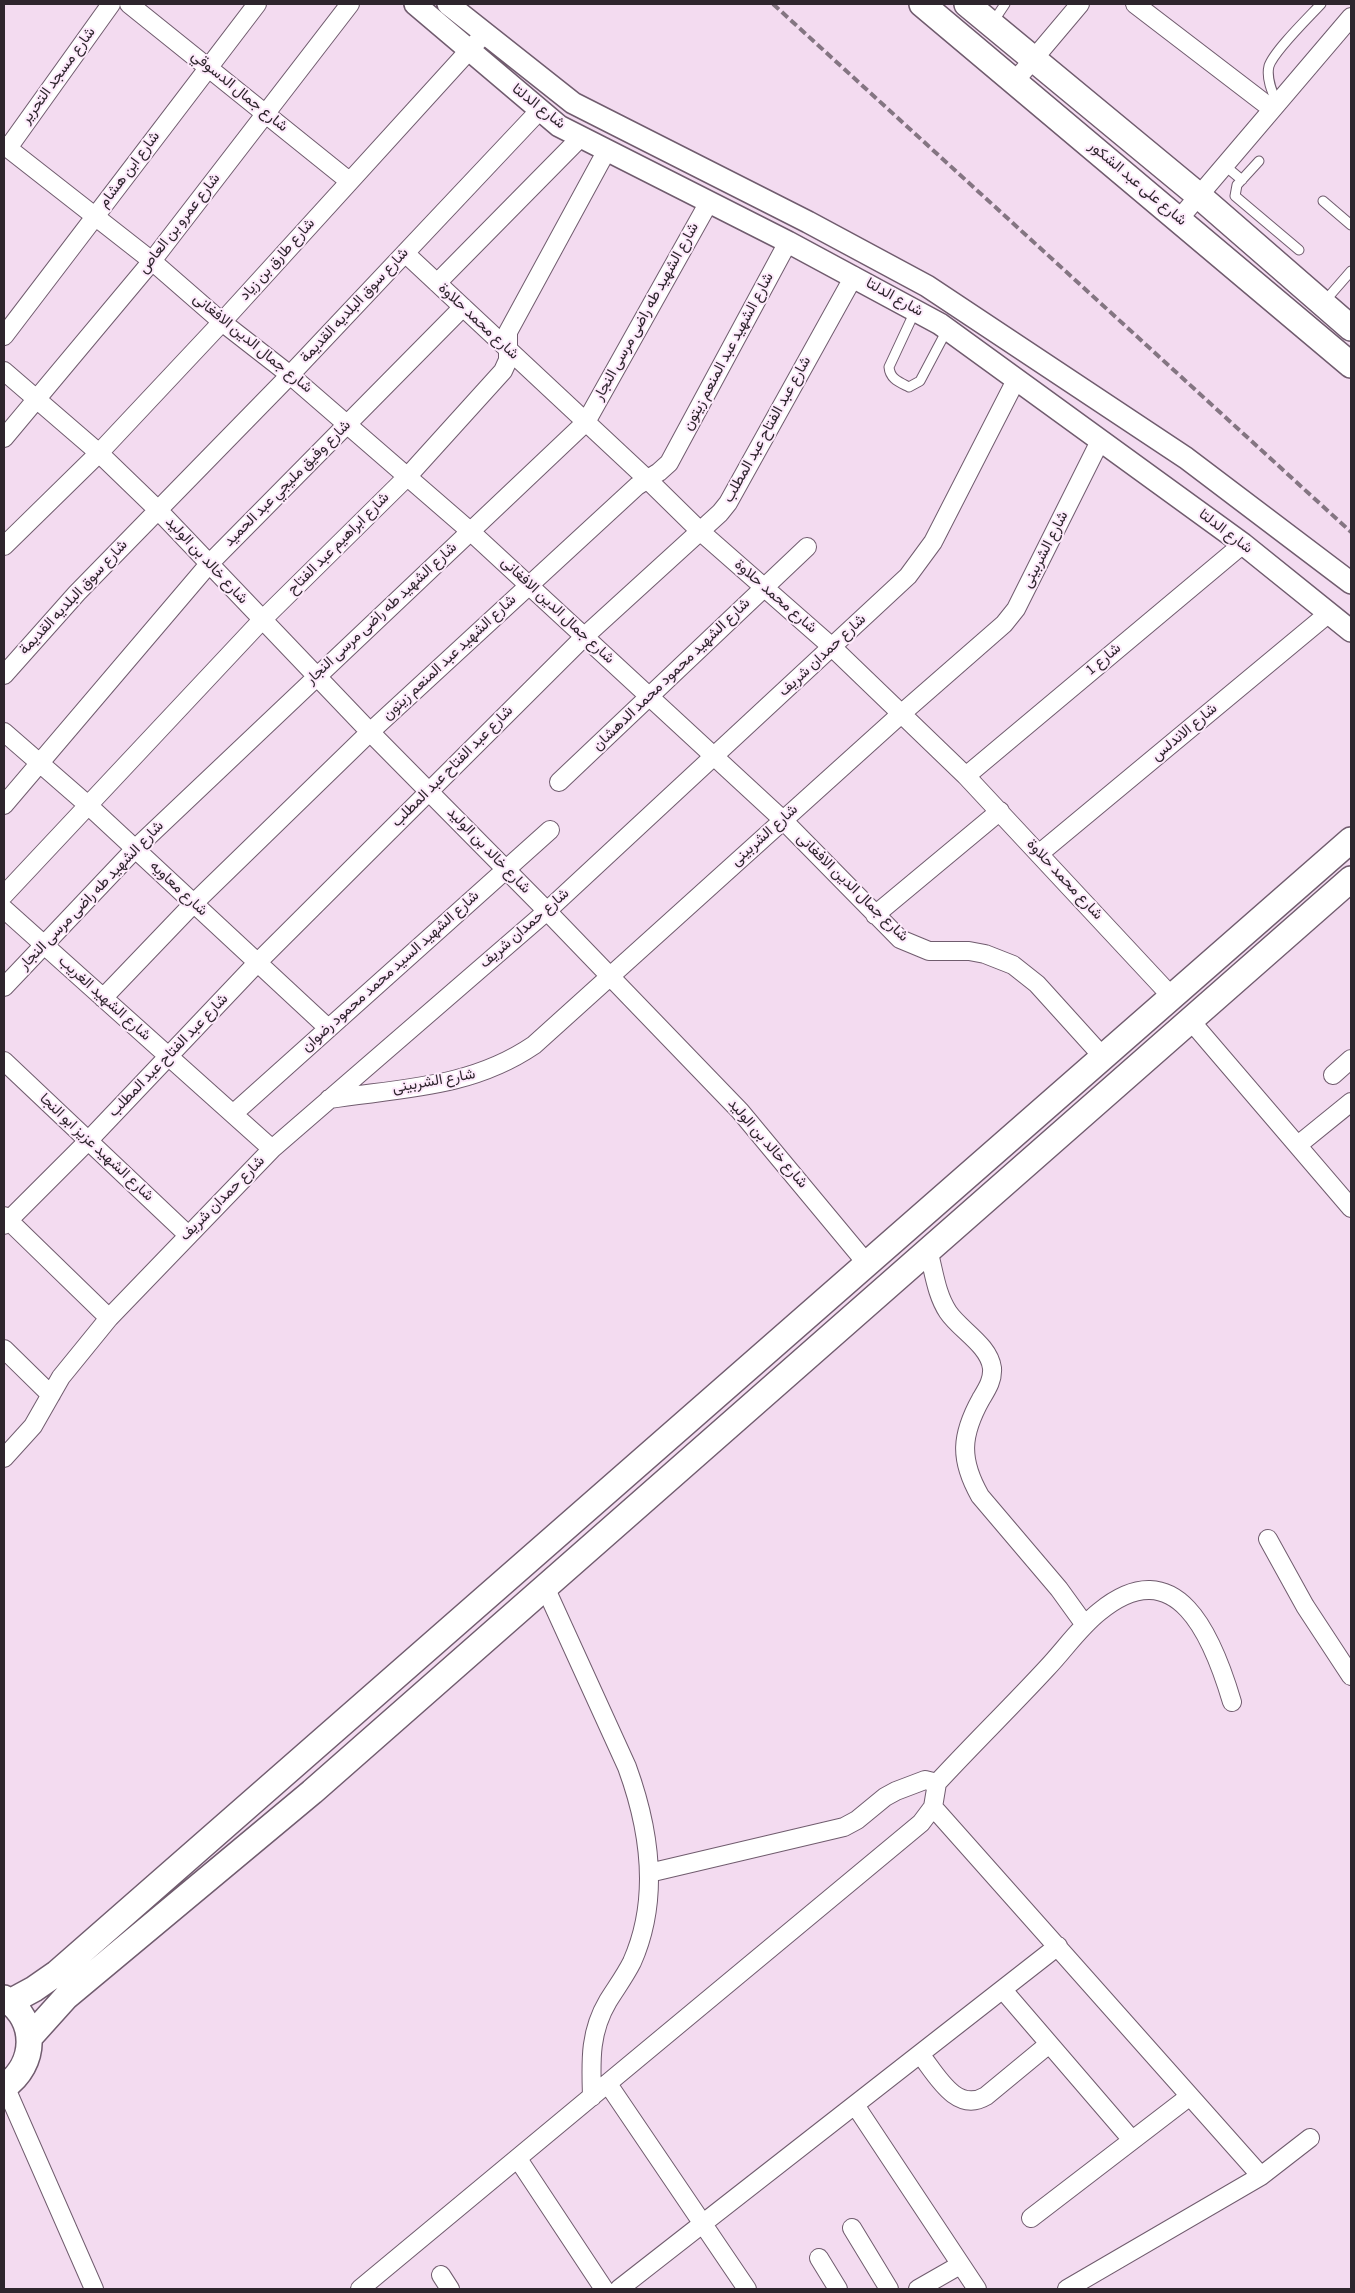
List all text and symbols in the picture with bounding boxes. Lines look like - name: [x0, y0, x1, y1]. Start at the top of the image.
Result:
- street label: شارع مسجد التحرير: [18, 24, 100, 128]
- street label: شارع جمال الدسوقي: [187, 47, 291, 137]
- street label: شارع الدلتا: [508, 81, 568, 133]
- street label: شارع ابن هشام: [95, 128, 165, 212]
- street label: شارع على عبد الشكور: [1084, 138, 1190, 230]
- street label: شارع عمرو بن العاص: [135, 170, 225, 278]
- street label: شارع طارق بن زياد: [236, 215, 320, 305]
- street label: شارع الشهيد طه راضى مرسى النجار: [591, 220, 703, 404]
- street label: شارع سوق البلديه القديمة: [297, 245, 413, 367]
- street label: شارع الشهيد عبد المنعم زيتون: [680, 270, 778, 434]
- street label: شارع الدلتا: [862, 275, 926, 321]
- street label: شارع محمد حلاوة: [434, 280, 522, 364]
- street label: شارع جمال الدين الافغانى: [189, 290, 315, 398]
- street label: شارع عبد الفتاح عبد المطلب: [720, 354, 816, 506]
- street label: شارع وفيق مليجي عبد الحميد: [221, 417, 355, 551]
- street label: شارع ابراهيم عبد الفتاح: [284, 489, 394, 599]
- street label: شارع الدلتا: [1194, 506, 1256, 558]
- street label: شارع الشربينى: [1019, 509, 1073, 591]
- street label: شارع خالد بن الوليد: [161, 514, 251, 608]
- street label: شارع سوق البلديه القديمة: [16, 537, 132, 659]
- street label: شارع الشهيد طه راضى مرسى النجار: [303, 539, 461, 689]
- street label: شارع جمال الدين الافغانى: [497, 554, 617, 668]
- street label: شارع محمد حلاوة: [730, 556, 820, 638]
- street label: شارع الشهيد عبد المنعم زيتون: [379, 591, 521, 725]
- street label: شارع الشهيد محمود محمد الدهشان: [590, 595, 754, 755]
- street label: شارع حمدان شريف: [776, 611, 870, 701]
- street label: شارع 1: [1083, 640, 1125, 680]
- street label: شارع الاندلس: [1148, 700, 1222, 766]
- street label: شارع عبد الفتاح عبد المطلب: [389, 703, 517, 831]
- street label: شارع الشربينى: [728, 801, 802, 871]
- street label: شارع خالد بن الوليد: [442, 804, 534, 898]
- street label: شارع الشهيد طه راضى مرسى النجار: [16, 818, 168, 974]
- street label: شارع جمال الدين الافغانى: [792, 830, 912, 946]
- street label: شارع محمد حلاوة: [1022, 836, 1106, 924]
- street label: شارع معاويه: [145, 858, 211, 920]
- street label: شارع حمدان شريف: [477, 885, 573, 973]
- street label: شارع الشهيد السيد محمد محمود رضوان: [299, 887, 483, 1057]
- street label: شارع الشهيد الغريب: [54, 953, 154, 1045]
- street label: شارع عبد الفتاح عبد المطلب: [105, 991, 233, 1121]
- street label: شارع الشربينى: [391, 1066, 477, 1098]
- street label: شارع الشهيد عزيز ابو النجا: [35, 1090, 157, 1206]
- street label: شارع خالد بن الوليد: [723, 1095, 811, 1193]
- street label: شارع حمدان شريف: [177, 1153, 269, 1245]

